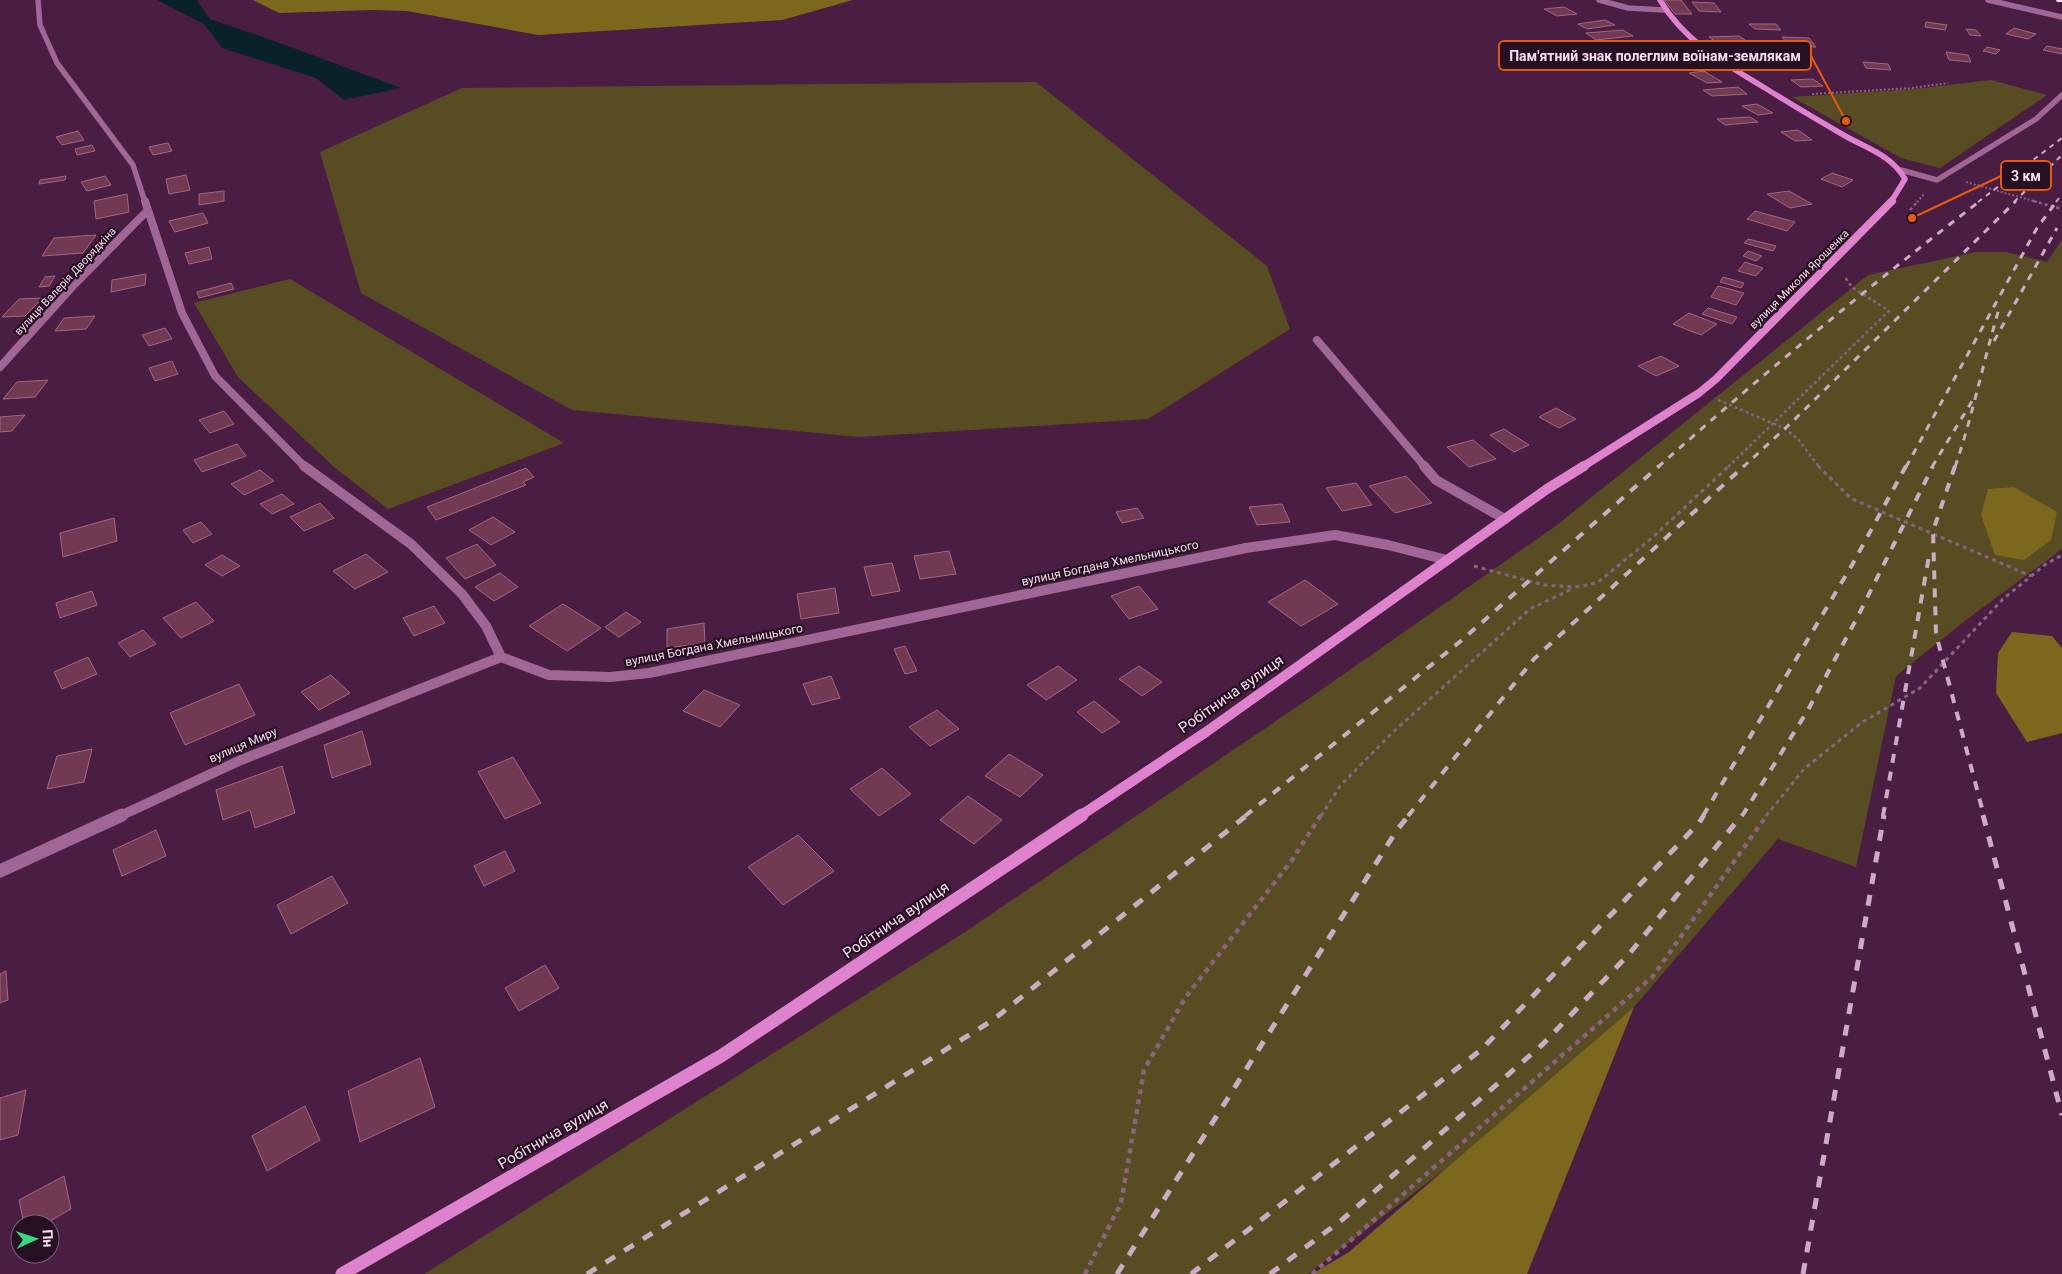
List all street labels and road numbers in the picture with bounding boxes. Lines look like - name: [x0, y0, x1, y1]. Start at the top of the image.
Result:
- street label: вулиця Валерія Дворядкіна: [12, 225, 119, 338]
- street label: вулиця Миколи Ярошенка: [1747, 227, 1852, 332]
- street label: вулиця Богдана Хмельницького: [1020, 537, 1200, 589]
- street label: вулиця Богдана Хмельницького: [624, 621, 804, 669]
- street label: Робітнича вулиця: [1175, 651, 1287, 737]
- street label: вулиця Миру: [207, 724, 279, 766]
- street label: Робітнича вулиця: [839, 878, 953, 962]
- street label: Робітнича вулиця: [495, 1095, 611, 1173]

